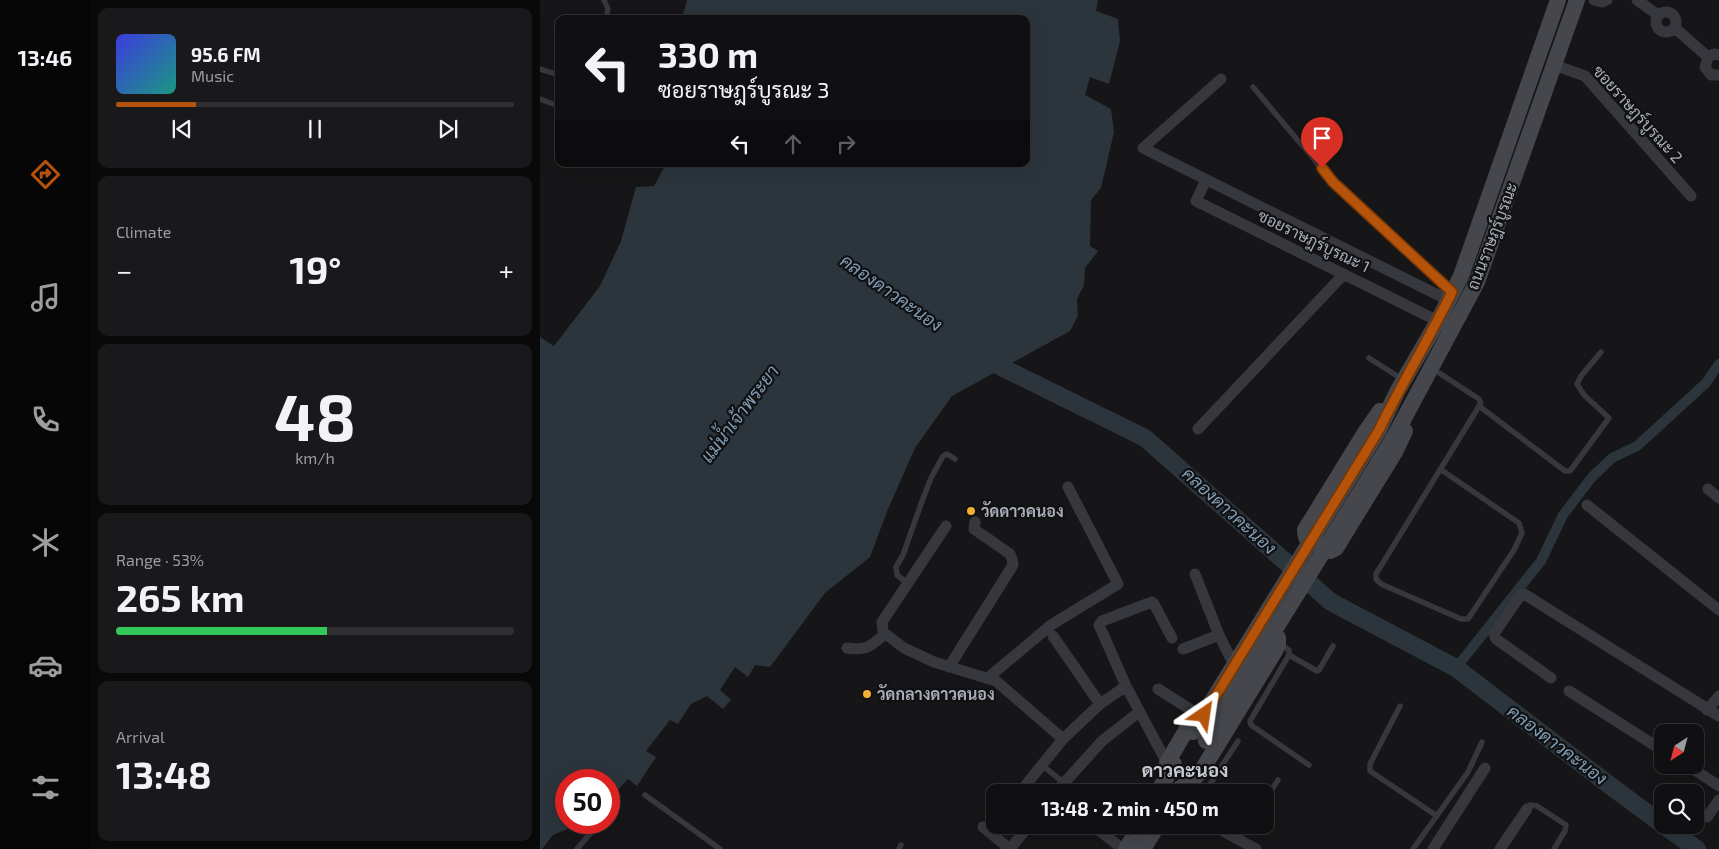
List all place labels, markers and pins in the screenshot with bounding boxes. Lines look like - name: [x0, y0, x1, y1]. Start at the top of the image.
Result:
- pin: [1301, 117, 1343, 168]
- place label: วัดดาวคนอง: [981, 501, 1064, 520]
- marker: วัดดาวคนอง: [965, 505, 977, 517]
- place label: วัดกลางดาวคนอง: [877, 684, 995, 703]
- marker: วัดกลางดาวคนอง: [861, 688, 873, 700]

